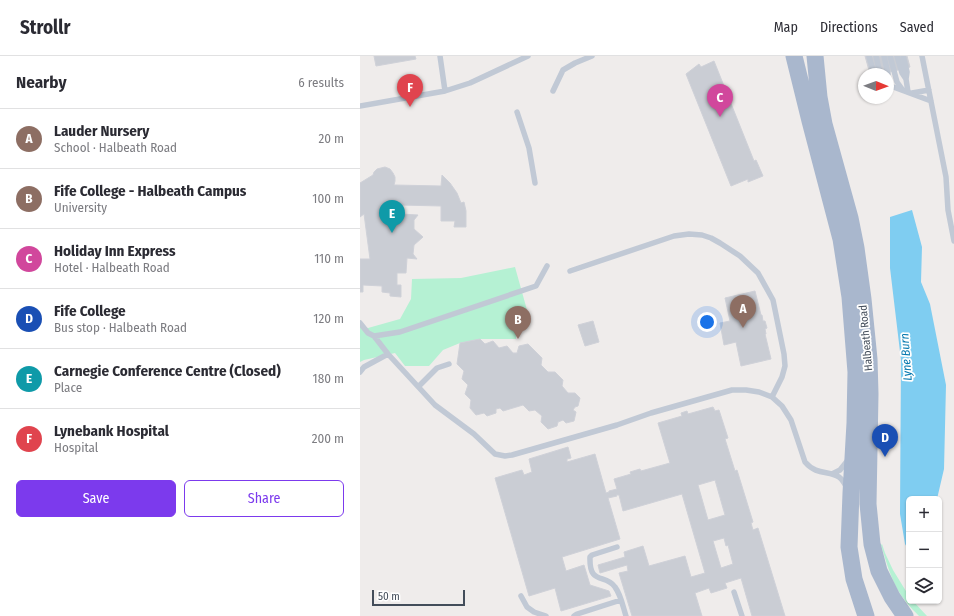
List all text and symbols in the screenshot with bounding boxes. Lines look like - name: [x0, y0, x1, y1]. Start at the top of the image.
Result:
- text: Strollr: [20, 16, 70, 39]
- text: Map: [774, 19, 798, 36]
- text: Directions: [820, 19, 878, 36]
- text: Saved: [900, 19, 934, 36]
- north arrow: [858, 68, 894, 104]
- text: Nearby: [16, 72, 67, 93]
- pin: F: [397, 74, 423, 107]
- text: 6 results: [298, 75, 344, 90]
- pin: C: [707, 84, 733, 117]
- text: Lauder Nursery: [54, 122, 149, 140]
- text: A: [25, 131, 33, 146]
- text: 20 m: [318, 131, 344, 146]
- text: School · Halbeath Road: [54, 140, 177, 155]
- text: Fife College - Halbeath Campus: [54, 182, 246, 200]
- text: B: [25, 191, 33, 206]
- text: 100 m: [312, 191, 344, 206]
- text: University: [54, 200, 107, 215]
- pin: E: [379, 200, 405, 233]
- text: Holiday Inn Express: [54, 242, 176, 260]
- text: C: [26, 251, 32, 266]
- text: 110 m: [314, 251, 344, 266]
- text: Hotel · Halbeath Road: [54, 260, 170, 275]
- pin: A: [730, 295, 756, 328]
- text: Fife College: [54, 302, 126, 320]
- street label: Halbeath Road: [857, 304, 875, 372]
- pin: B: [505, 306, 531, 339]
- text: D: [25, 311, 33, 326]
- text: 120 m: [313, 311, 344, 326]
- your location: [697, 312, 717, 332]
- text: Bus stop · Halbeath Road: [54, 320, 187, 335]
- water label: Lyne Burn: [897, 333, 915, 381]
- text: Carnegie Conference Centre (Closed): [54, 362, 281, 380]
- text: E: [26, 371, 32, 386]
- text: 180 m: [313, 371, 344, 386]
- text: Place: [54, 380, 82, 395]
- text: Lynebank Hospital: [54, 422, 169, 440]
- pin: D: [872, 424, 898, 457]
- text: F: [26, 431, 32, 446]
- text: 200 m: [312, 431, 344, 446]
- text: Hospital: [54, 440, 98, 455]
- button: Save: [16, 480, 176, 517]
- button: Share: [184, 480, 344, 517]
- map controls: [906, 496, 942, 604]
- button: +: [906, 496, 942, 532]
- button: −: [906, 532, 942, 568]
- button: layers: [906, 568, 942, 604]
- scale bar: [372, 588, 465, 607]
- text: 50 m: [378, 590, 400, 603]

